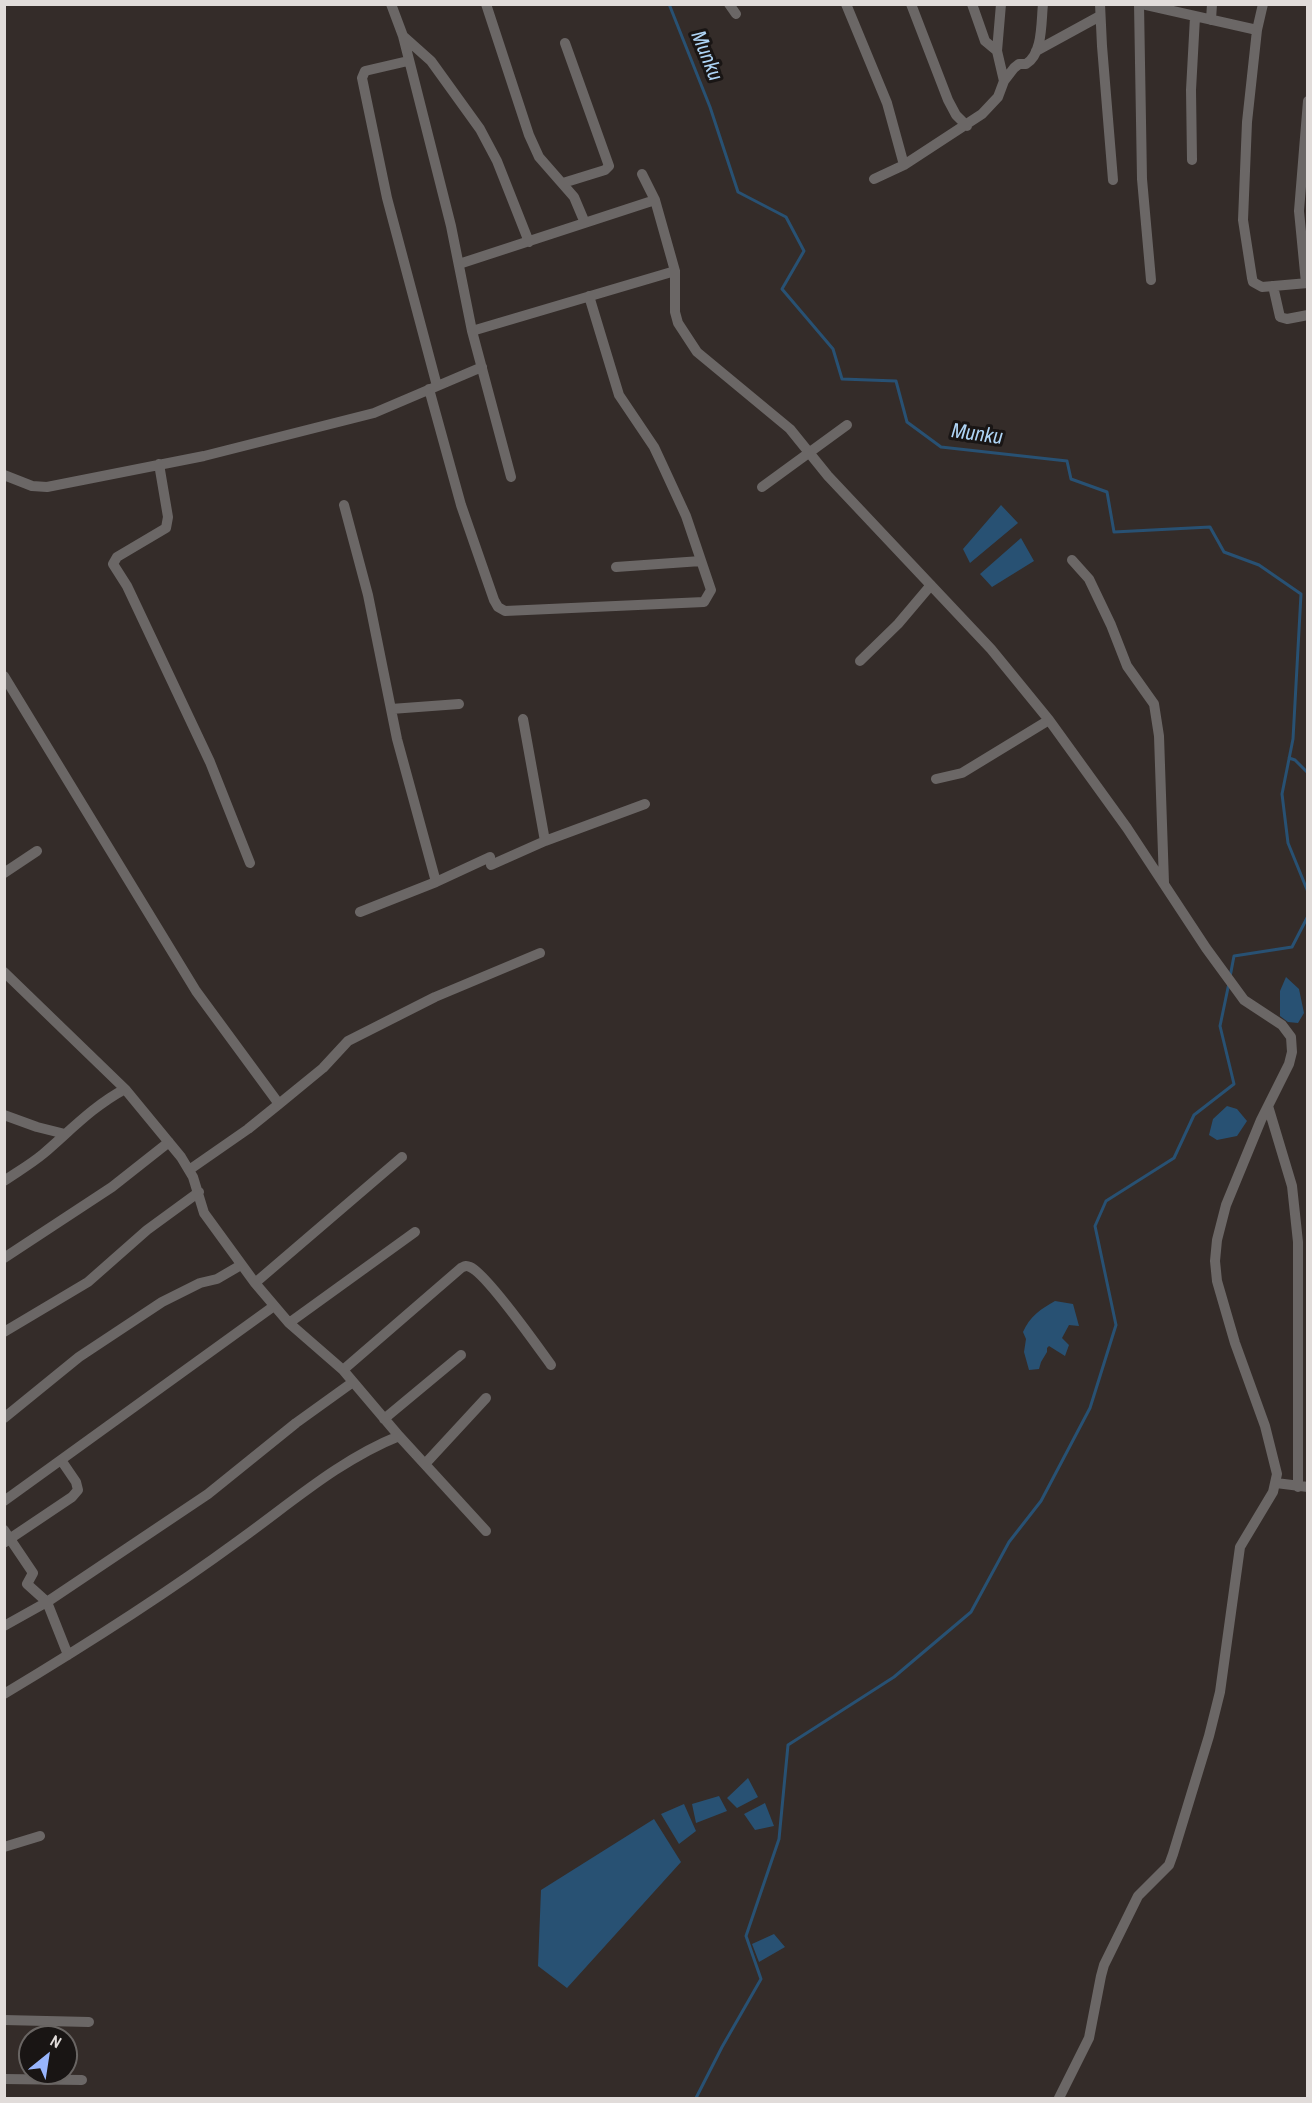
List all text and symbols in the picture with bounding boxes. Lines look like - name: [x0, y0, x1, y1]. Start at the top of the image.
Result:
- water label: Munku: [685, 27, 727, 85]
- water label: Munku: [950, 419, 1004, 451]
- north arrow: [18, 2025, 78, 2085]
- text: N: [46, 2029, 66, 2053]

